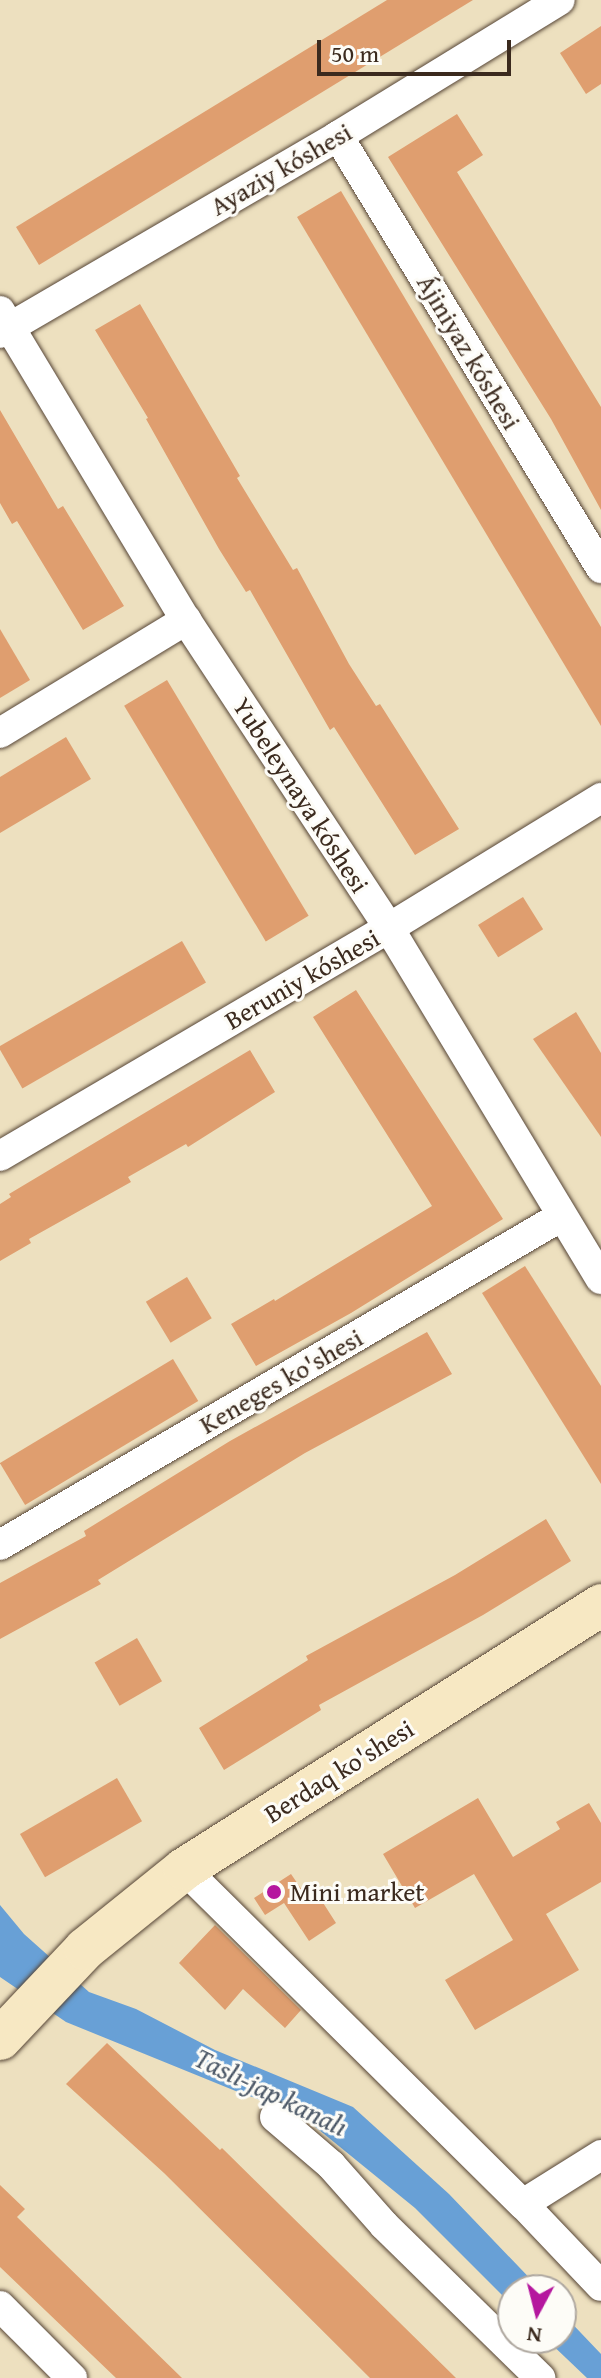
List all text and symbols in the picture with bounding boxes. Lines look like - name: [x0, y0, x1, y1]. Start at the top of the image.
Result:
- scale bar: [321, 24, 515, 74]
- text: 50 m: [331, 36, 379, 71]
- street label: Ayaziy kóshesi: [205, 116, 357, 222]
- street label: Ájiniyaz kóshesi: [411, 269, 527, 435]
- street label: Yubeleynaya kóshesi: [226, 692, 376, 898]
- street label: Beruniy kóshesi: [219, 922, 385, 1036]
- street label: Keneges ko'shesi: [194, 1322, 368, 1440]
- street label: Berdaq ko'shesi: [258, 1713, 420, 1829]
- place label: Mini market: [290, 1876, 425, 1908]
- marker: Mini market: [265, 1883, 283, 1901]
- water label: Taslı-jap kanalı: [189, 2041, 353, 2143]
- north arrow: [497, 2274, 577, 2354]
- text: N: [525, 2319, 544, 2353]

